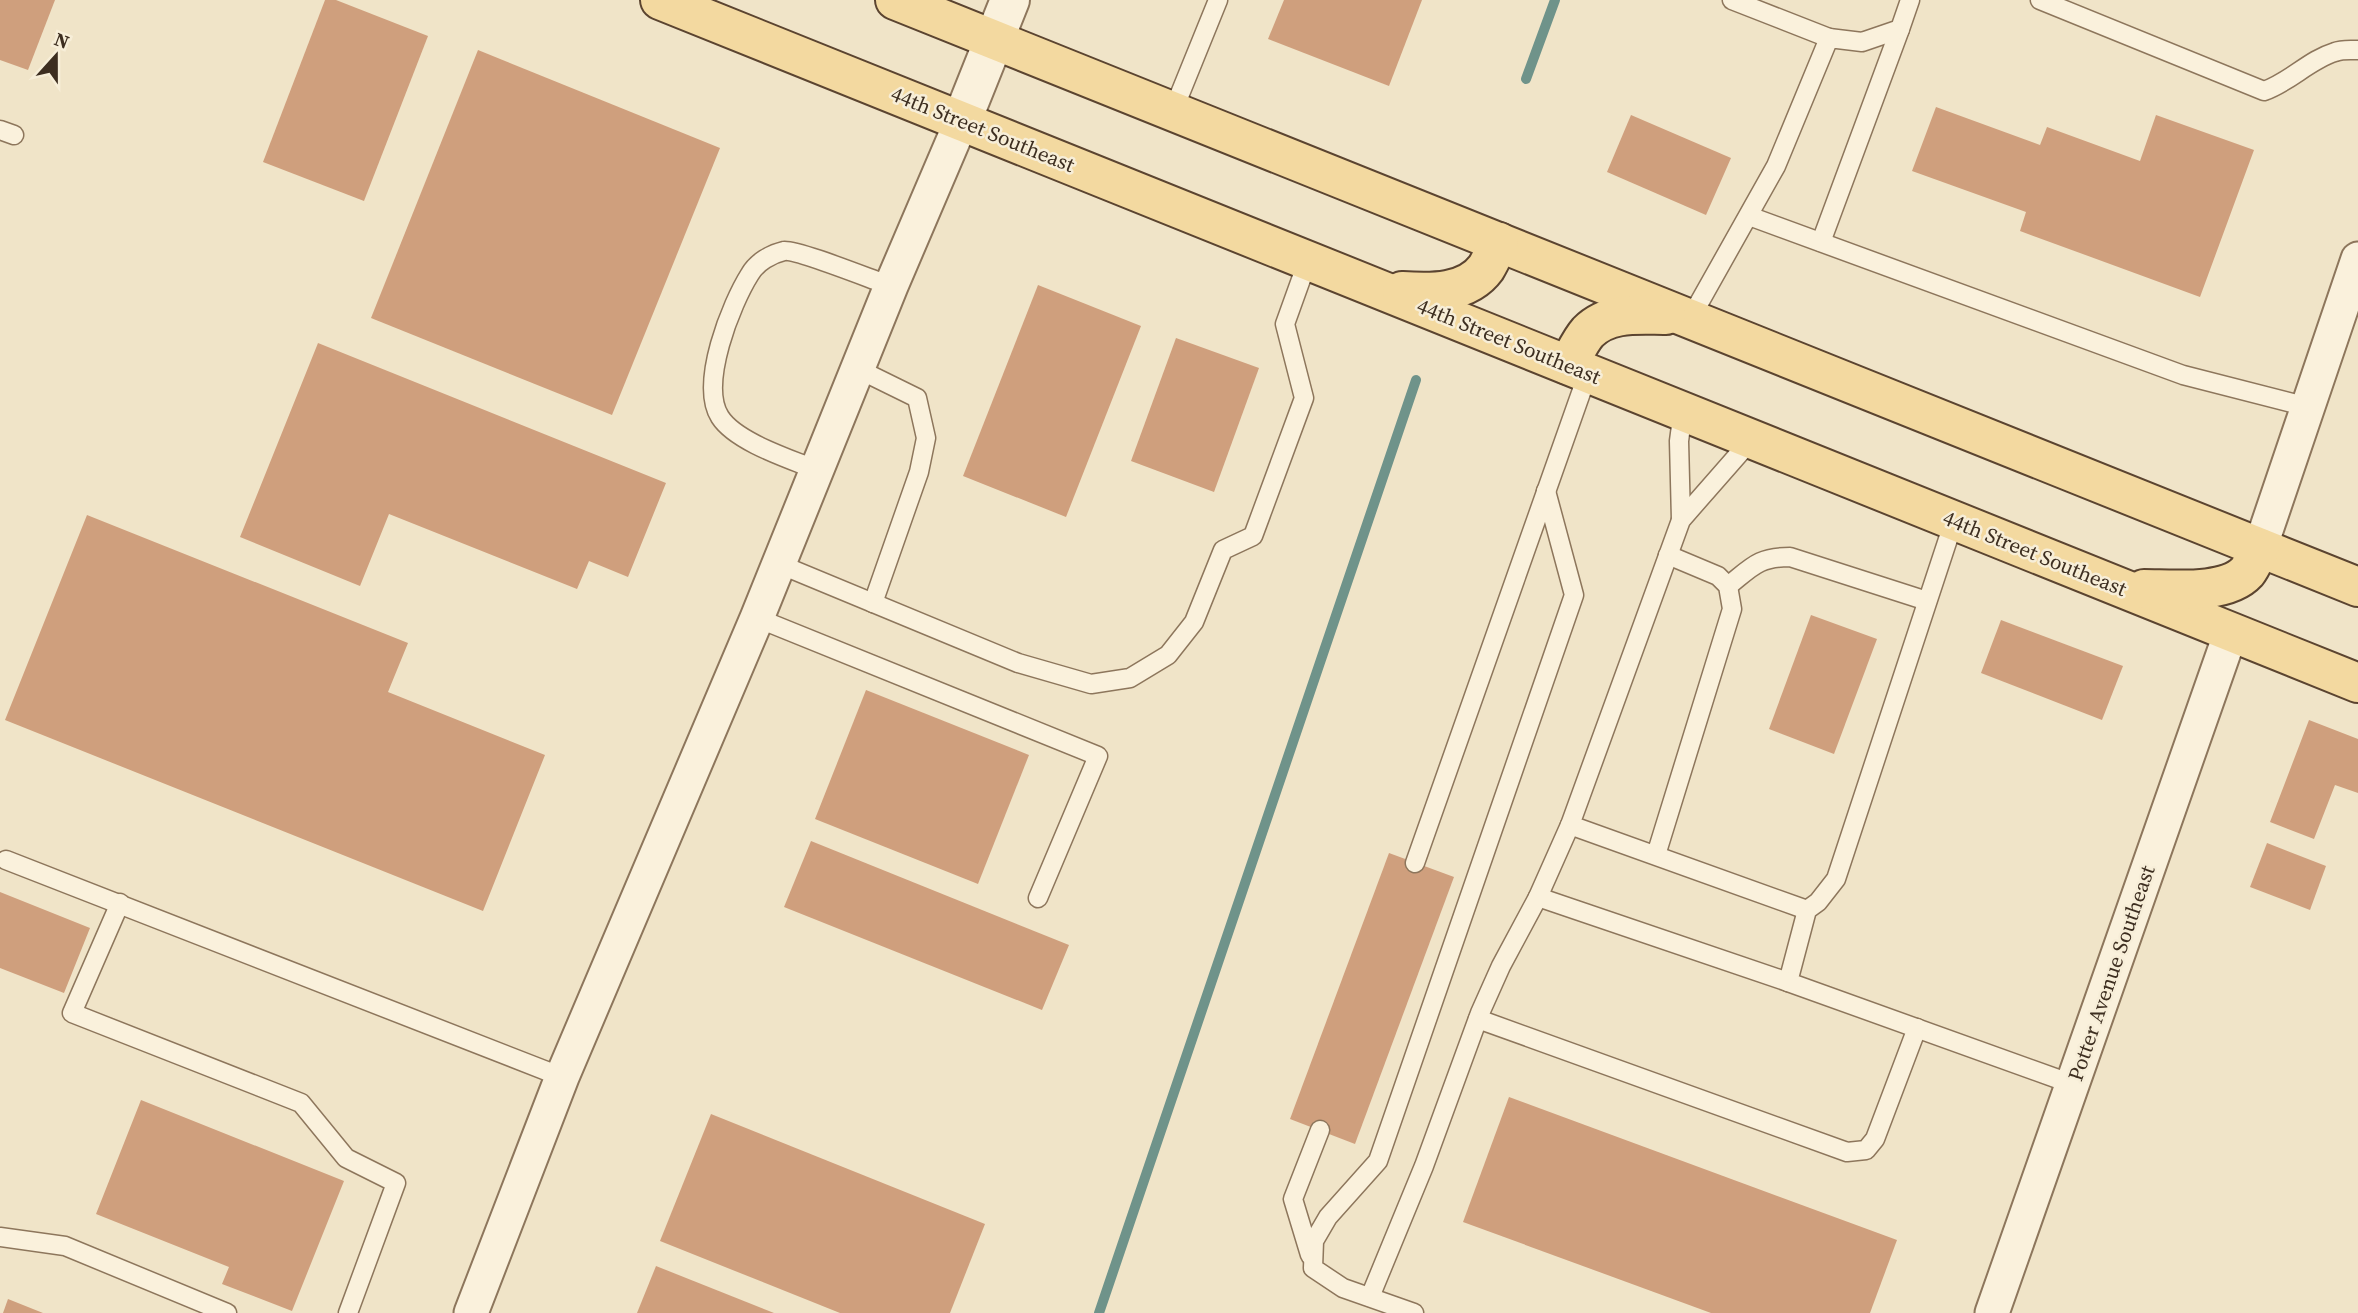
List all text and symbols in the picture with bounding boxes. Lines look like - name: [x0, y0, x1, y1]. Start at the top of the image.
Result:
- north arrow: [21, 21, 91, 91]
- text: N: [51, 26, 73, 55]
- street label: 44th Street Southeast: [887, 79, 1079, 179]
- street label: 44th Street Southeast: [1413, 291, 1605, 391]
- street label: 44th Street Southeast: [1939, 503, 2131, 603]
- street label: Potter Avenue Southeast: [2060, 861, 2162, 1085]

